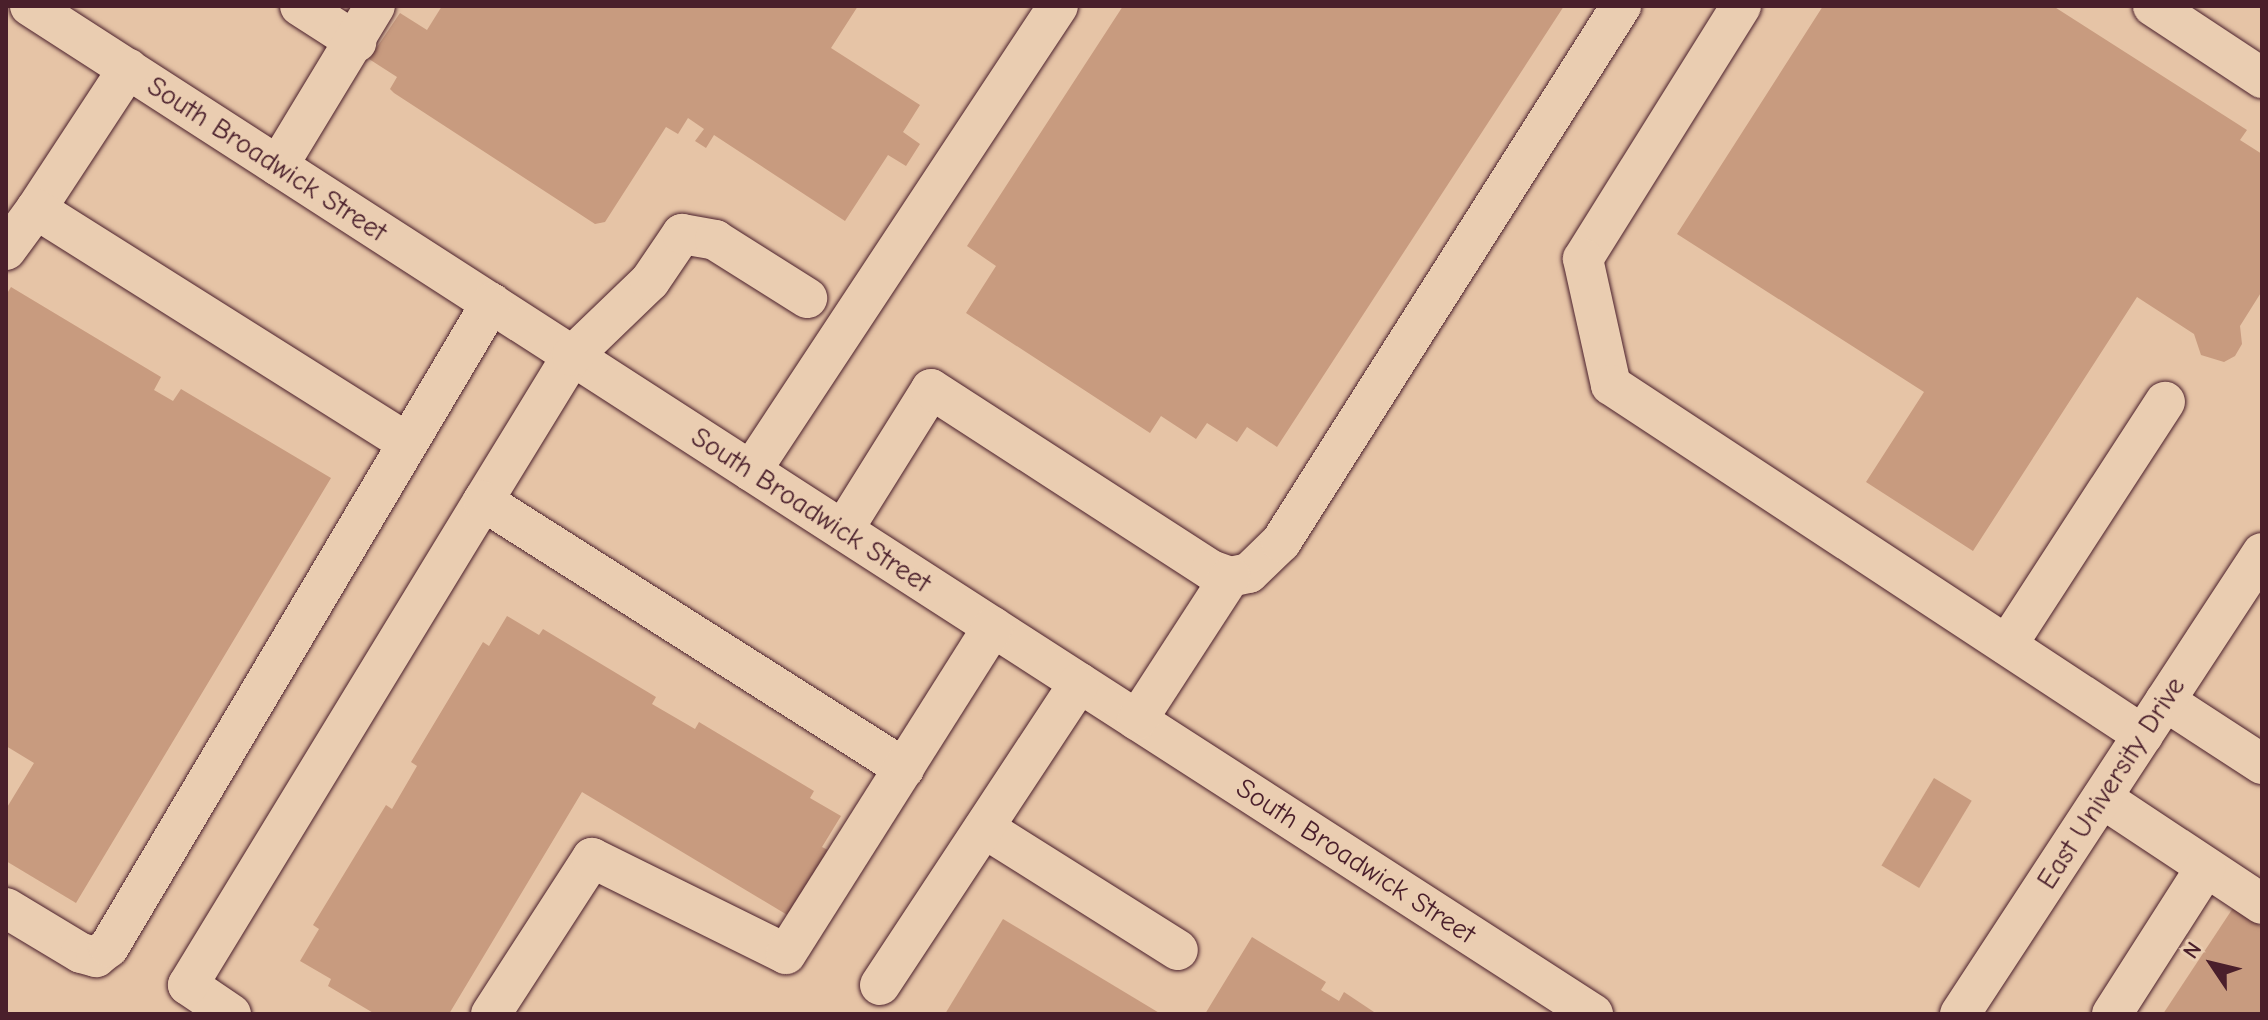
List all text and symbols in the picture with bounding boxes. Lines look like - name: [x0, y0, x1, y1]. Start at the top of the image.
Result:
- street label: South Broadwick Street: [141, 69, 393, 249]
- street label: South Broadwick Street: [685, 420, 937, 600]
- street label: East University Drive: [2030, 671, 2192, 895]
- street label: South Broadwick Street: [1230, 771, 1482, 951]
- north arrow: [2172, 924, 2252, 1004]
- text: N: [2178, 937, 2207, 964]

